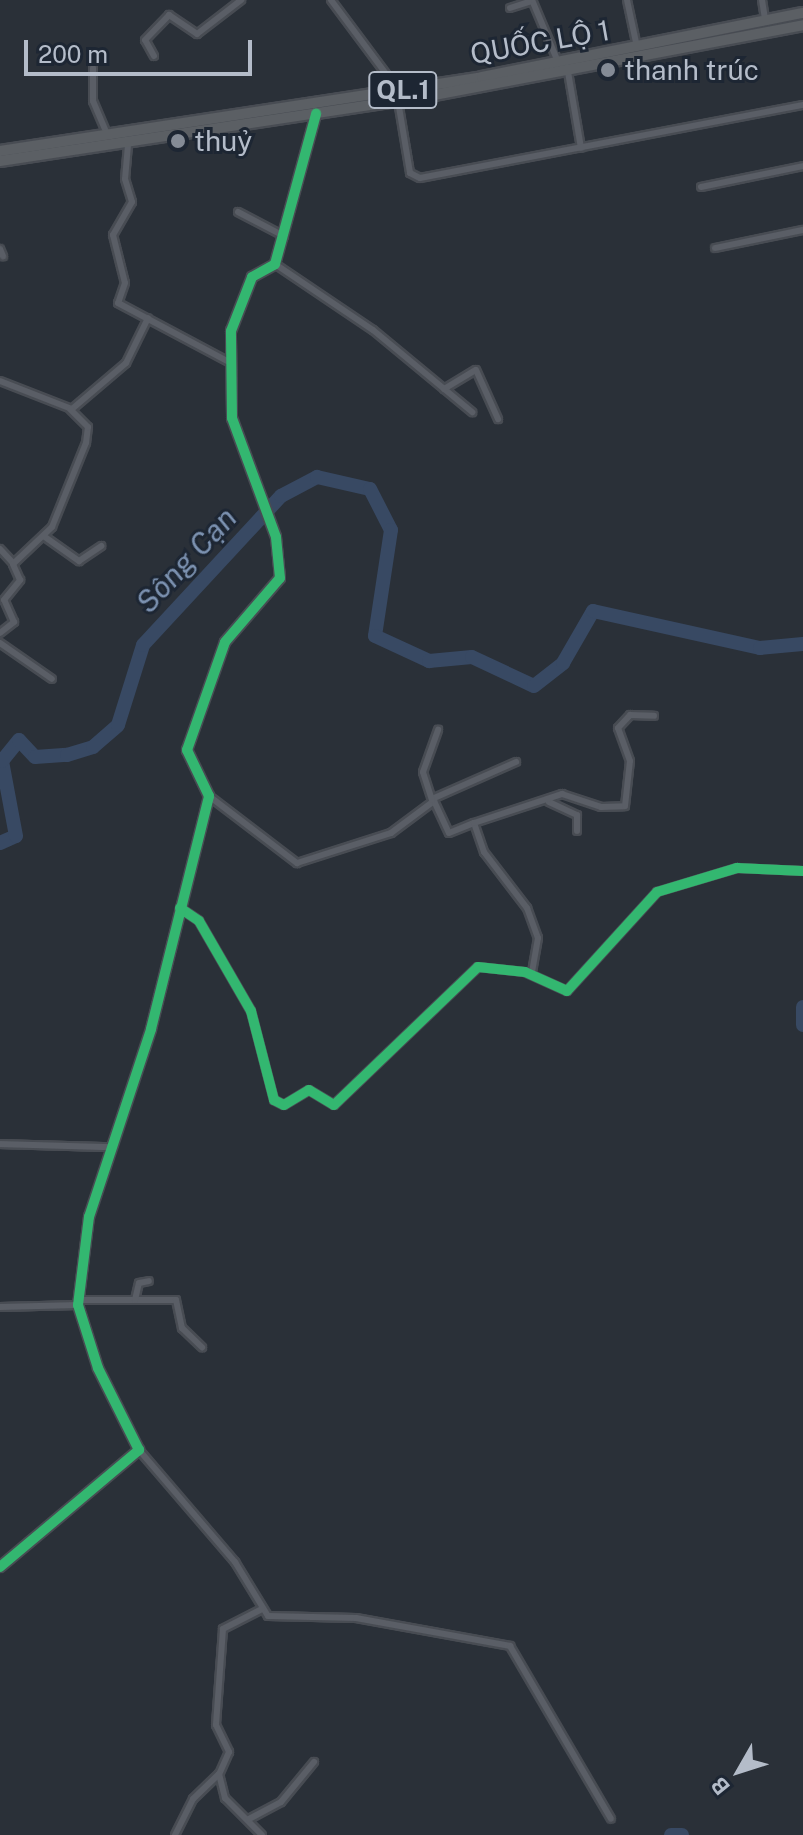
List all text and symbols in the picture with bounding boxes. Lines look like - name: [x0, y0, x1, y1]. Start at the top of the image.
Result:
- street label: QUỐC LỘ 1: [468, 13, 612, 71]
- scale bar: [28, 24, 256, 74]
- text: 200 m: [38, 40, 108, 68]
- place label: thanh trúc: [624, 53, 759, 87]
- marker: thanh trúc: [599, 61, 617, 79]
- road number: QL.1: [367, 68, 439, 112]
- place label: thuỷ: [194, 124, 252, 158]
- marker: thuỷ: [169, 132, 187, 150]
- water label: Sông Cạn: [128, 500, 244, 620]
- north arrow: [699, 1731, 779, 1811]
- text: B: [706, 1772, 735, 1800]

